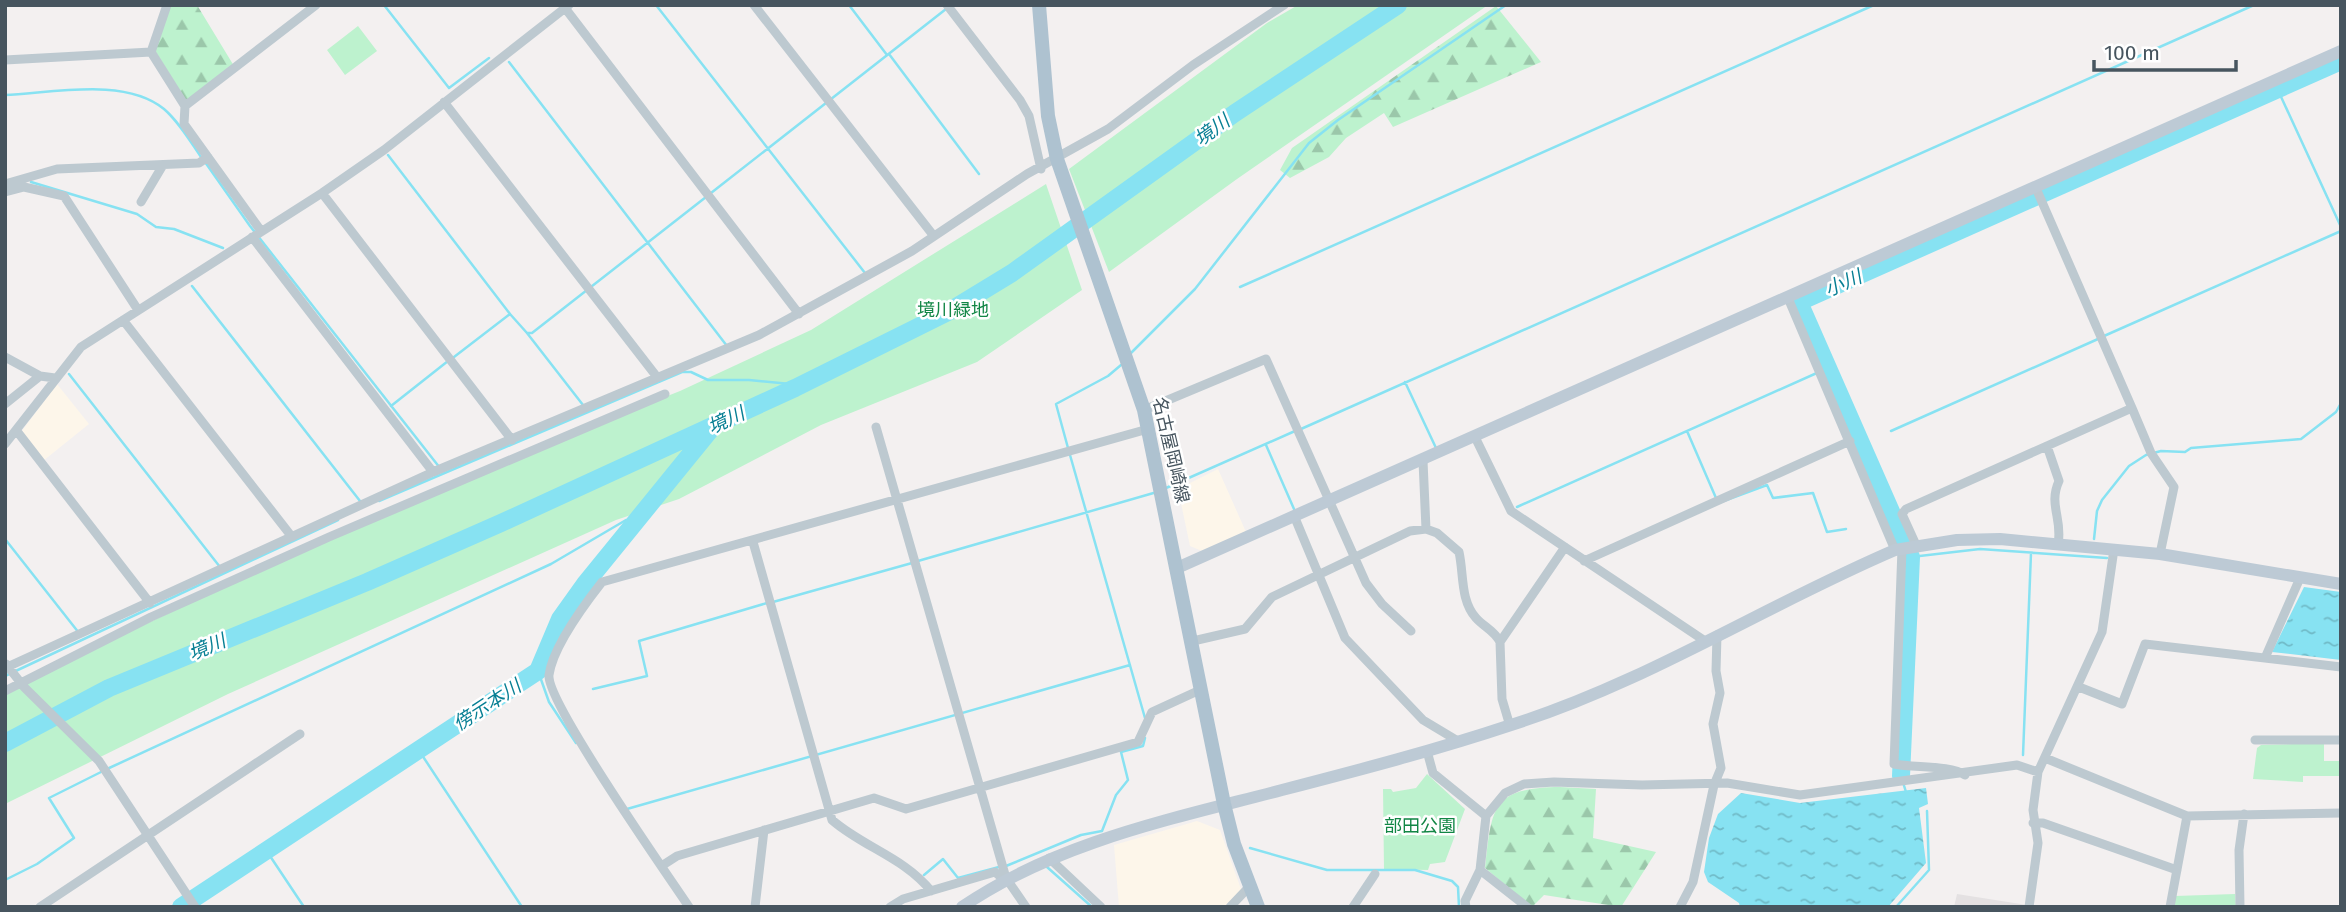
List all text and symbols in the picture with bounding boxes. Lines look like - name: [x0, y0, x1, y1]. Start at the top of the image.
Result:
- scale bar: [2094, 28, 2236, 72]
- text: 100 m: [2104, 40, 2160, 66]
- water label: 境川: [1190, 108, 1236, 150]
- water label: 小川: [1821, 264, 1867, 301]
- park label: 境川緑地: [917, 299, 989, 321]
- street label: 名古屋岡崎線: [1148, 395, 1194, 505]
- water label: 境川: [704, 401, 750, 438]
- water label: 境川: [185, 628, 231, 665]
- water label: 傍示本川: [449, 674, 527, 735]
- park label: 部田公園: [1384, 815, 1456, 837]

